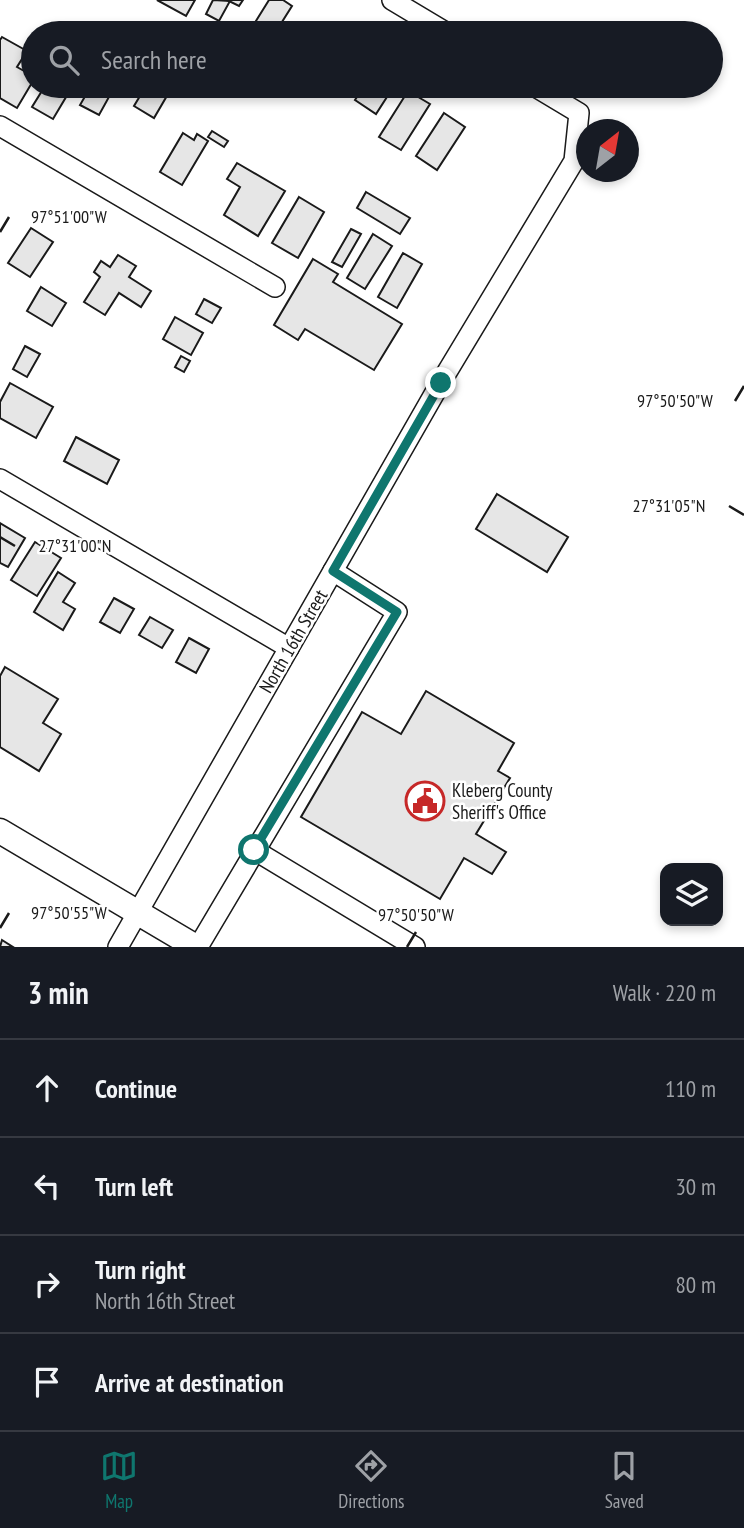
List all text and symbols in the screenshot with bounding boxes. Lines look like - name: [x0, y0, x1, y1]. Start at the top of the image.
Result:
- search box: [21, 21, 723, 98]
- icon: search: [45, 41, 83, 79]
- text: Search here: [101, 43, 207, 76]
- north arrow: [576, 119, 639, 182]
- text: 97°51'00"W: [31, 205, 107, 228]
- route end: [425, 367, 456, 398]
- text: 97°50'50"W: [637, 389, 713, 412]
- text: 27°31'05"N: [633, 494, 705, 517]
- text: 27°31'00"N: [39, 534, 111, 557]
- street label: North 16th Street: [254, 584, 333, 697]
- place label: Kleberg County Sheriff's Office: [452, 778, 553, 824]
- public building icon: Kleberg County Sheriff's Office: [404, 780, 446, 822]
- route start: [238, 834, 269, 865]
- map controls: [660, 863, 723, 926]
- button: layers: [660, 863, 723, 926]
- text: 97°50'55"W: [31, 901, 107, 924]
- text: 97°50'50"W: [378, 903, 454, 926]
- text: 3 min: [28, 973, 89, 1012]
- text: Walk · 220 m: [613, 978, 716, 1007]
- icon: ahead: [28, 1069, 66, 1107]
- text: Continue: [95, 1072, 177, 1105]
- text: 110 m: [665, 1074, 716, 1103]
- icon: left: [28, 1167, 66, 1205]
- text: Turn left: [95, 1170, 173, 1203]
- text: 30 m: [675, 1172, 716, 1201]
- text: Turn right: [95, 1253, 186, 1286]
- icon: right: [28, 1265, 66, 1303]
- text: 80 m: [675, 1270, 716, 1299]
- text: North 16th Street: [95, 1286, 235, 1315]
- icon: arrive: [28, 1363, 66, 1401]
- text: Arrive at destination: [95, 1366, 284, 1399]
- tab: Map: [100, 1447, 138, 1513]
- tab: Directions: [338, 1447, 404, 1513]
- tab: Saved: [605, 1447, 644, 1513]

